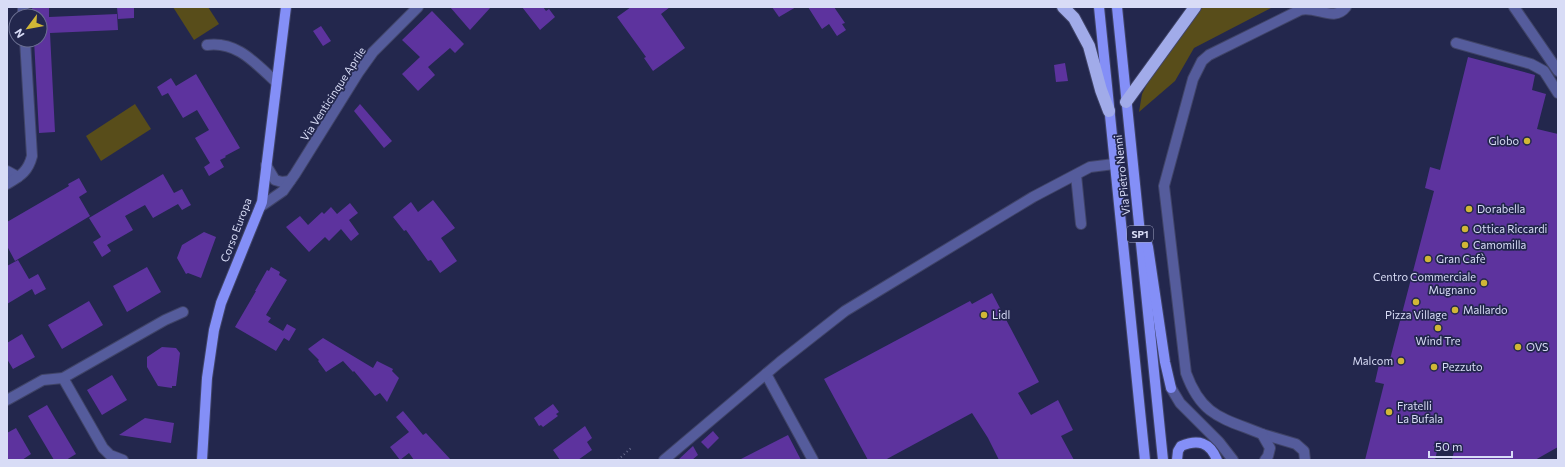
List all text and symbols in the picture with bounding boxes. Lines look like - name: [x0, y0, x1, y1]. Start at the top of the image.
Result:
- north arrow: [8, 8, 48, 48]
- text: N: [11, 27, 27, 41]
- street label: Via Venticinque Aprile: [297, 44, 368, 143]
- street label: Via Pietro Nenni: [1111, 134, 1132, 216]
- place label: Globo: [1488, 134, 1519, 147]
- marker: Globo: [1522, 136, 1532, 146]
- street label: Corso Europa: [217, 196, 254, 264]
- place label: Dorabella: [1477, 202, 1525, 215]
- marker: Dorabella: [1464, 204, 1474, 214]
- place label: Ottica Riccardi: [1473, 222, 1548, 235]
- marker: Ottica Riccardi: [1460, 224, 1470, 234]
- road number: SP1: [1127, 226, 1153, 242]
- place label: Camomilla: [1473, 238, 1526, 251]
- marker: Camomilla: [1460, 240, 1470, 250]
- place label: Gran Cafè: [1436, 252, 1486, 265]
- marker: Gran Cafè: [1423, 254, 1433, 264]
- place label: Centro Commerciale Mugnano: [1373, 270, 1476, 296]
- marker: Centro Commerciale Mugnano: [1479, 278, 1489, 288]
- marker: Pizza Village: [1411, 297, 1421, 307]
- place label: Mallardo: [1463, 303, 1508, 316]
- marker: Mallardo: [1450, 305, 1460, 315]
- place label: Lidl: [992, 308, 1010, 321]
- place label: Pizza Village: [1385, 308, 1447, 321]
- marker: Lidl: [979, 310, 989, 320]
- marker: Wind Tre: [1433, 323, 1443, 333]
- place label: Wind Tre: [1416, 334, 1461, 347]
- place label: OVS: [1526, 340, 1549, 353]
- marker: OVS: [1513, 342, 1523, 352]
- place label: Malcom: [1352, 354, 1393, 367]
- marker: Malcom: [1396, 356, 1406, 366]
- place label: Pezzuto: [1442, 360, 1483, 373]
- marker: Pezzuto: [1429, 362, 1439, 372]
- place label: Fratelli La Bufala: [1397, 399, 1443, 425]
- marker: Fratelli La Bufala: [1384, 407, 1394, 417]
- scale bar: [1429, 433, 1512, 459]
- text: 50 m: [1435, 439, 1463, 453]

